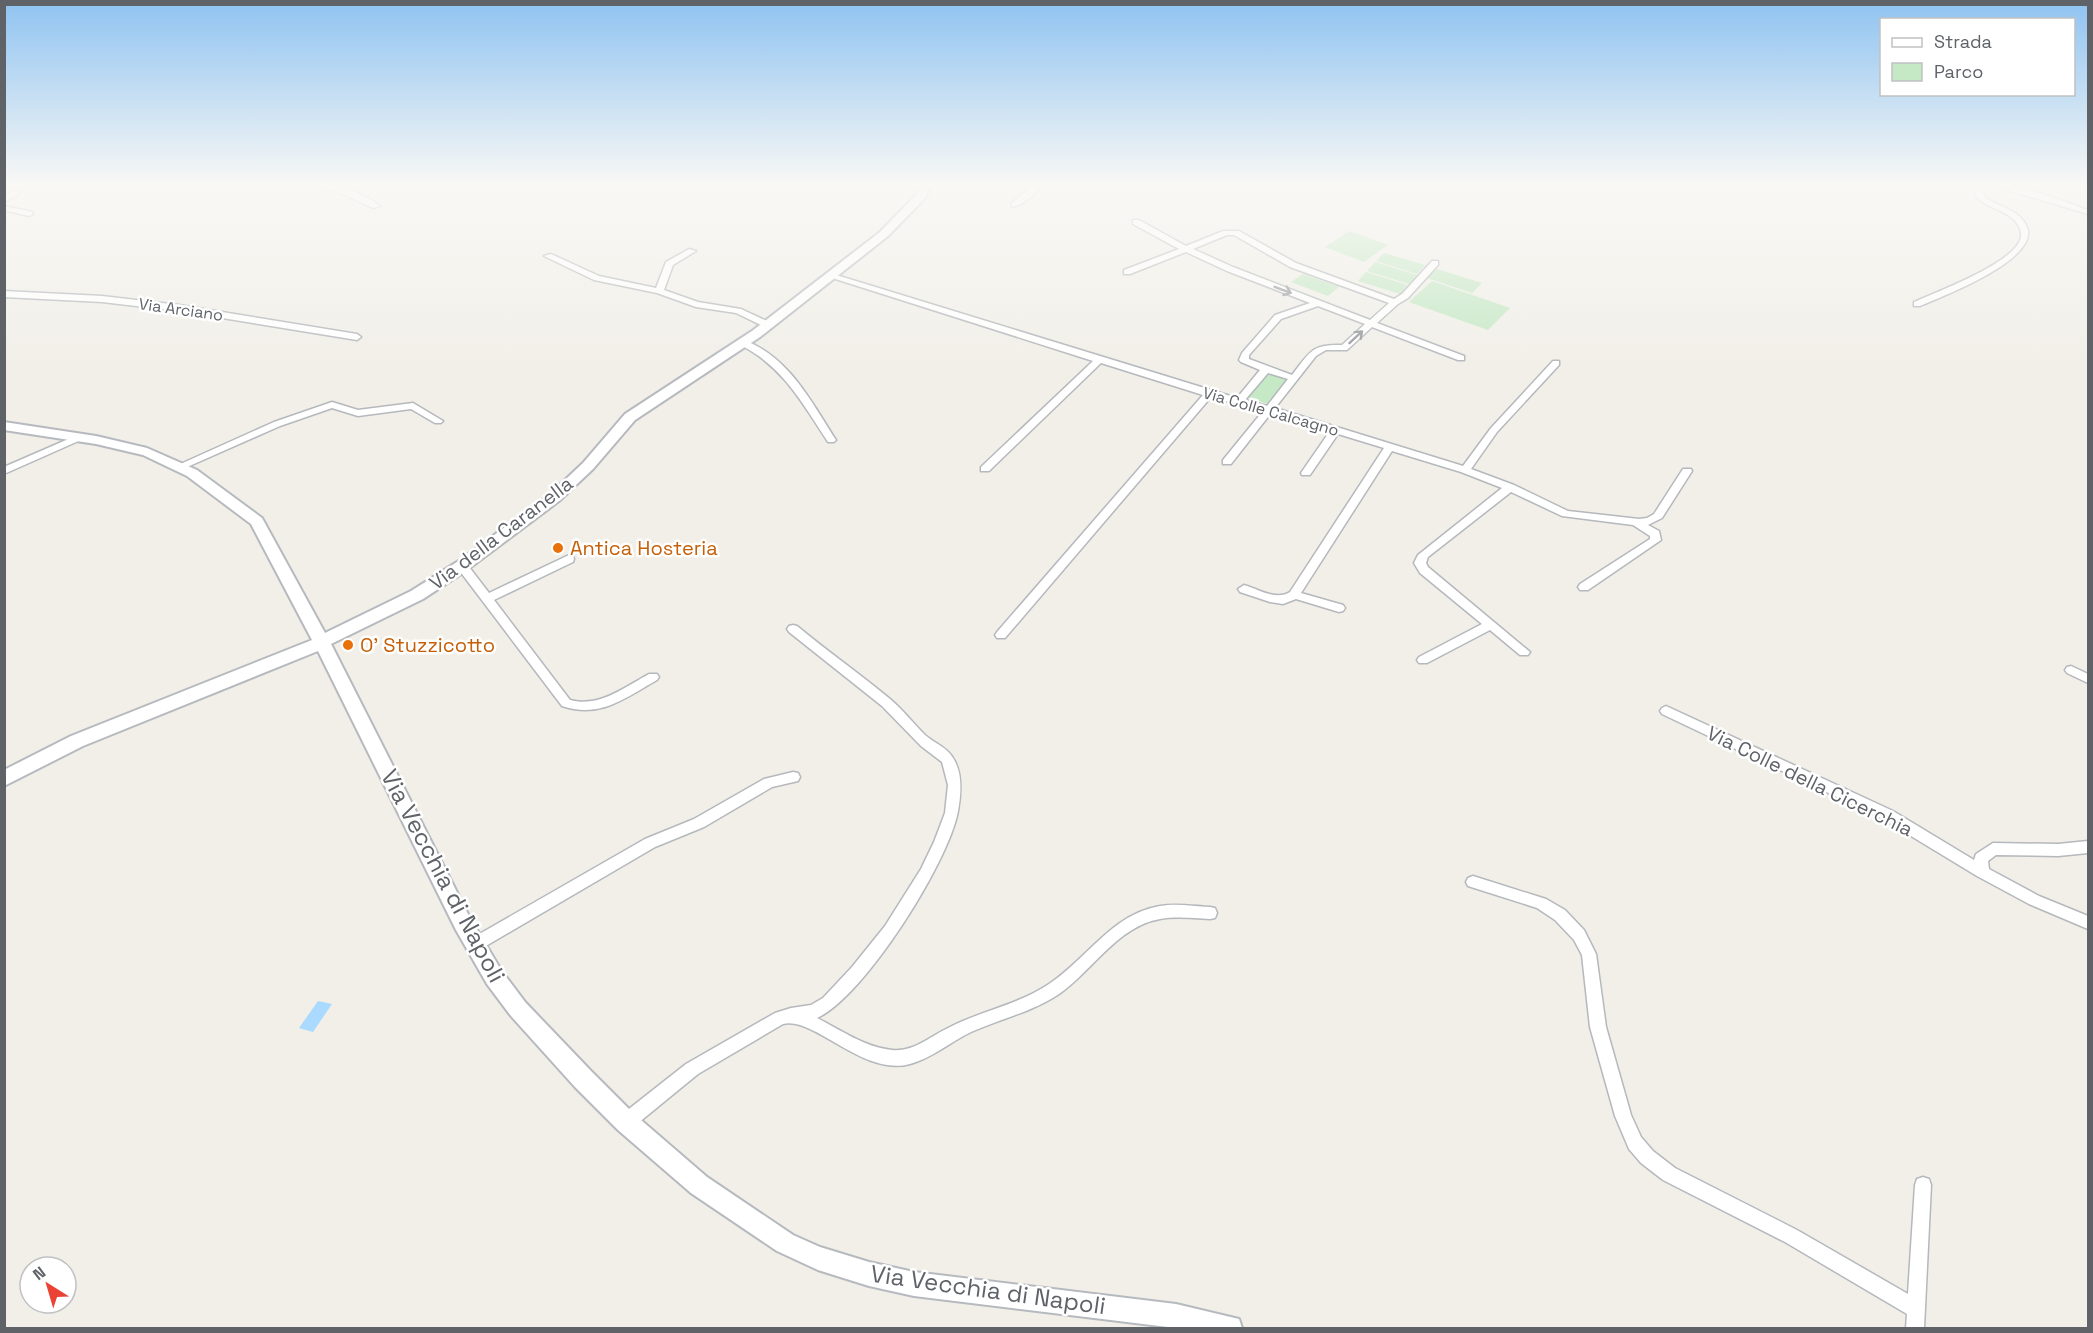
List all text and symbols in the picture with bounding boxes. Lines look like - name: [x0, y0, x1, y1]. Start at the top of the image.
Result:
- legend: [1880, 18, 2075, 96]
- text: Strada: [1934, 30, 1992, 53]
- text: Parco: [1934, 60, 1983, 83]
- one-way arrow: [1273, 285, 1292, 296]
- street label: Via Arciano: [137, 293, 225, 326]
- one-way arrow: [1348, 330, 1363, 344]
- street label: Via Colle Calcagno: [1200, 382, 1341, 441]
- street label: Via della Caranella: [424, 470, 578, 596]
- place label: Antica Hosteria: [570, 535, 718, 561]
- marker: Antica Hosteria: [551, 541, 565, 555]
- place label: O' Stuzzicotto: [360, 632, 495, 658]
- marker: O' Stuzzicotto: [341, 638, 355, 652]
- street label: Via Colle della Cicerchia: [1703, 720, 1917, 842]
- street label: Via Vecchia di Napoli: [374, 764, 513, 988]
- north arrow: [18, 1255, 78, 1315]
- street label: Via Vecchia di Napoli: [869, 1258, 1108, 1321]
- text: N: [29, 1262, 50, 1285]

